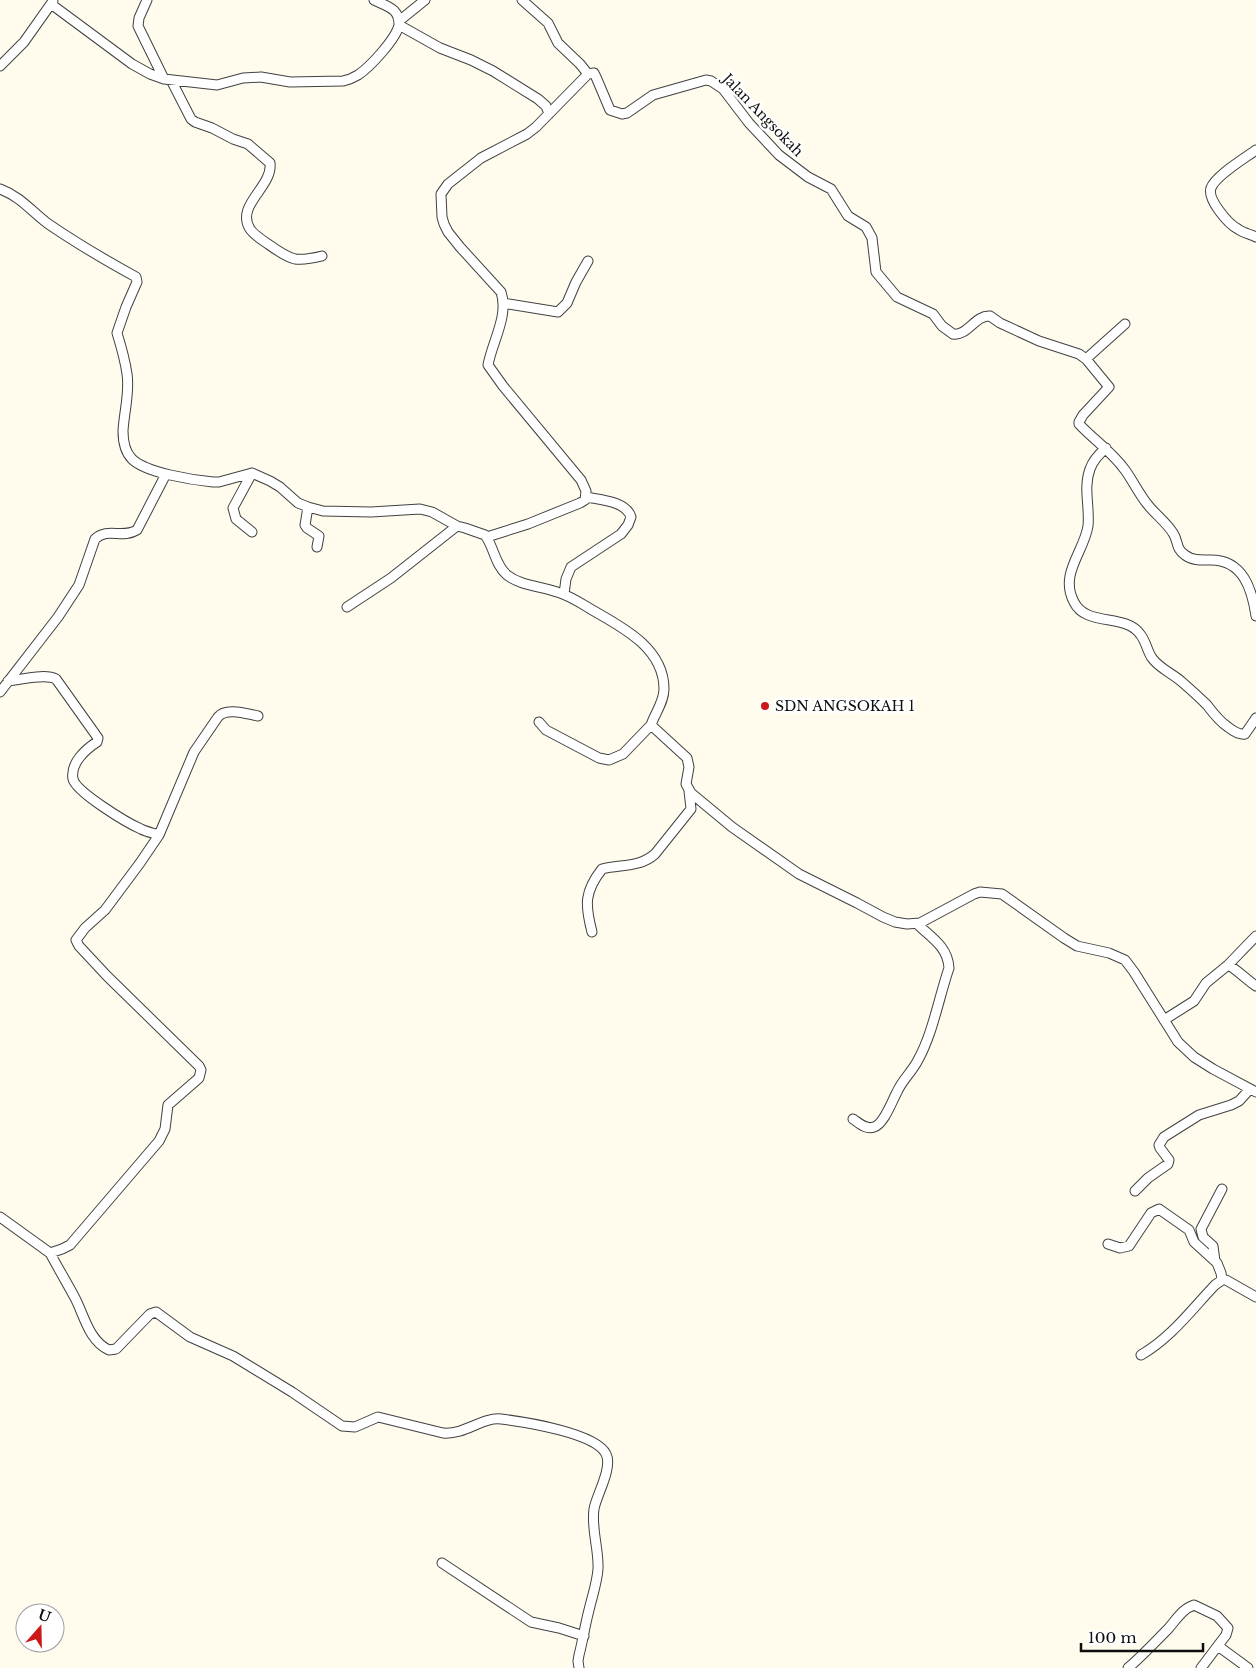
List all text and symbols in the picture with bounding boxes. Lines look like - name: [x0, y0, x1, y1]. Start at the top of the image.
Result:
- street label: Jalan Angsokah: [717, 68, 807, 161]
- place label: SDN ANGSOKAH 1: [775, 697, 915, 715]
- marker: SDN ANGSOKAH 1: [759, 700, 771, 712]
- north arrow: [15, 1603, 65, 1653]
- text: U: [36, 1605, 54, 1627]
- scale bar: [1081, 1620, 1204, 1652]
- text: 100 m: [1088, 1628, 1137, 1647]

